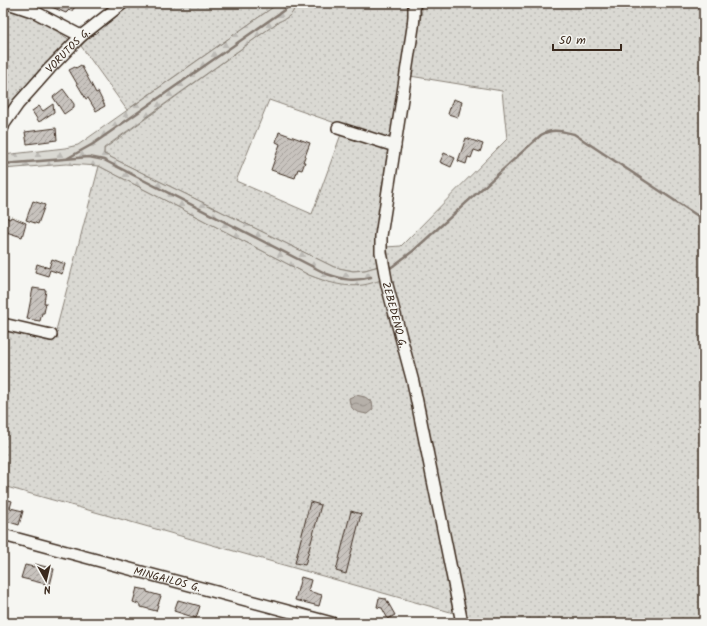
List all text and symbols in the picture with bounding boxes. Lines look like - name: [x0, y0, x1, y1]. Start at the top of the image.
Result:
- street label: VORUTOS G.: [42, 24, 95, 77]
- scale bar: [553, 26, 621, 52]
- text: 50 m: [559, 31, 586, 50]
- street label: ZEBEDENO G.: [377, 280, 412, 350]
- north arrow: [26, 560, 66, 600]
- street label: MINGAILOS G.: [131, 562, 203, 597]
- text: N: [43, 580, 52, 598]

